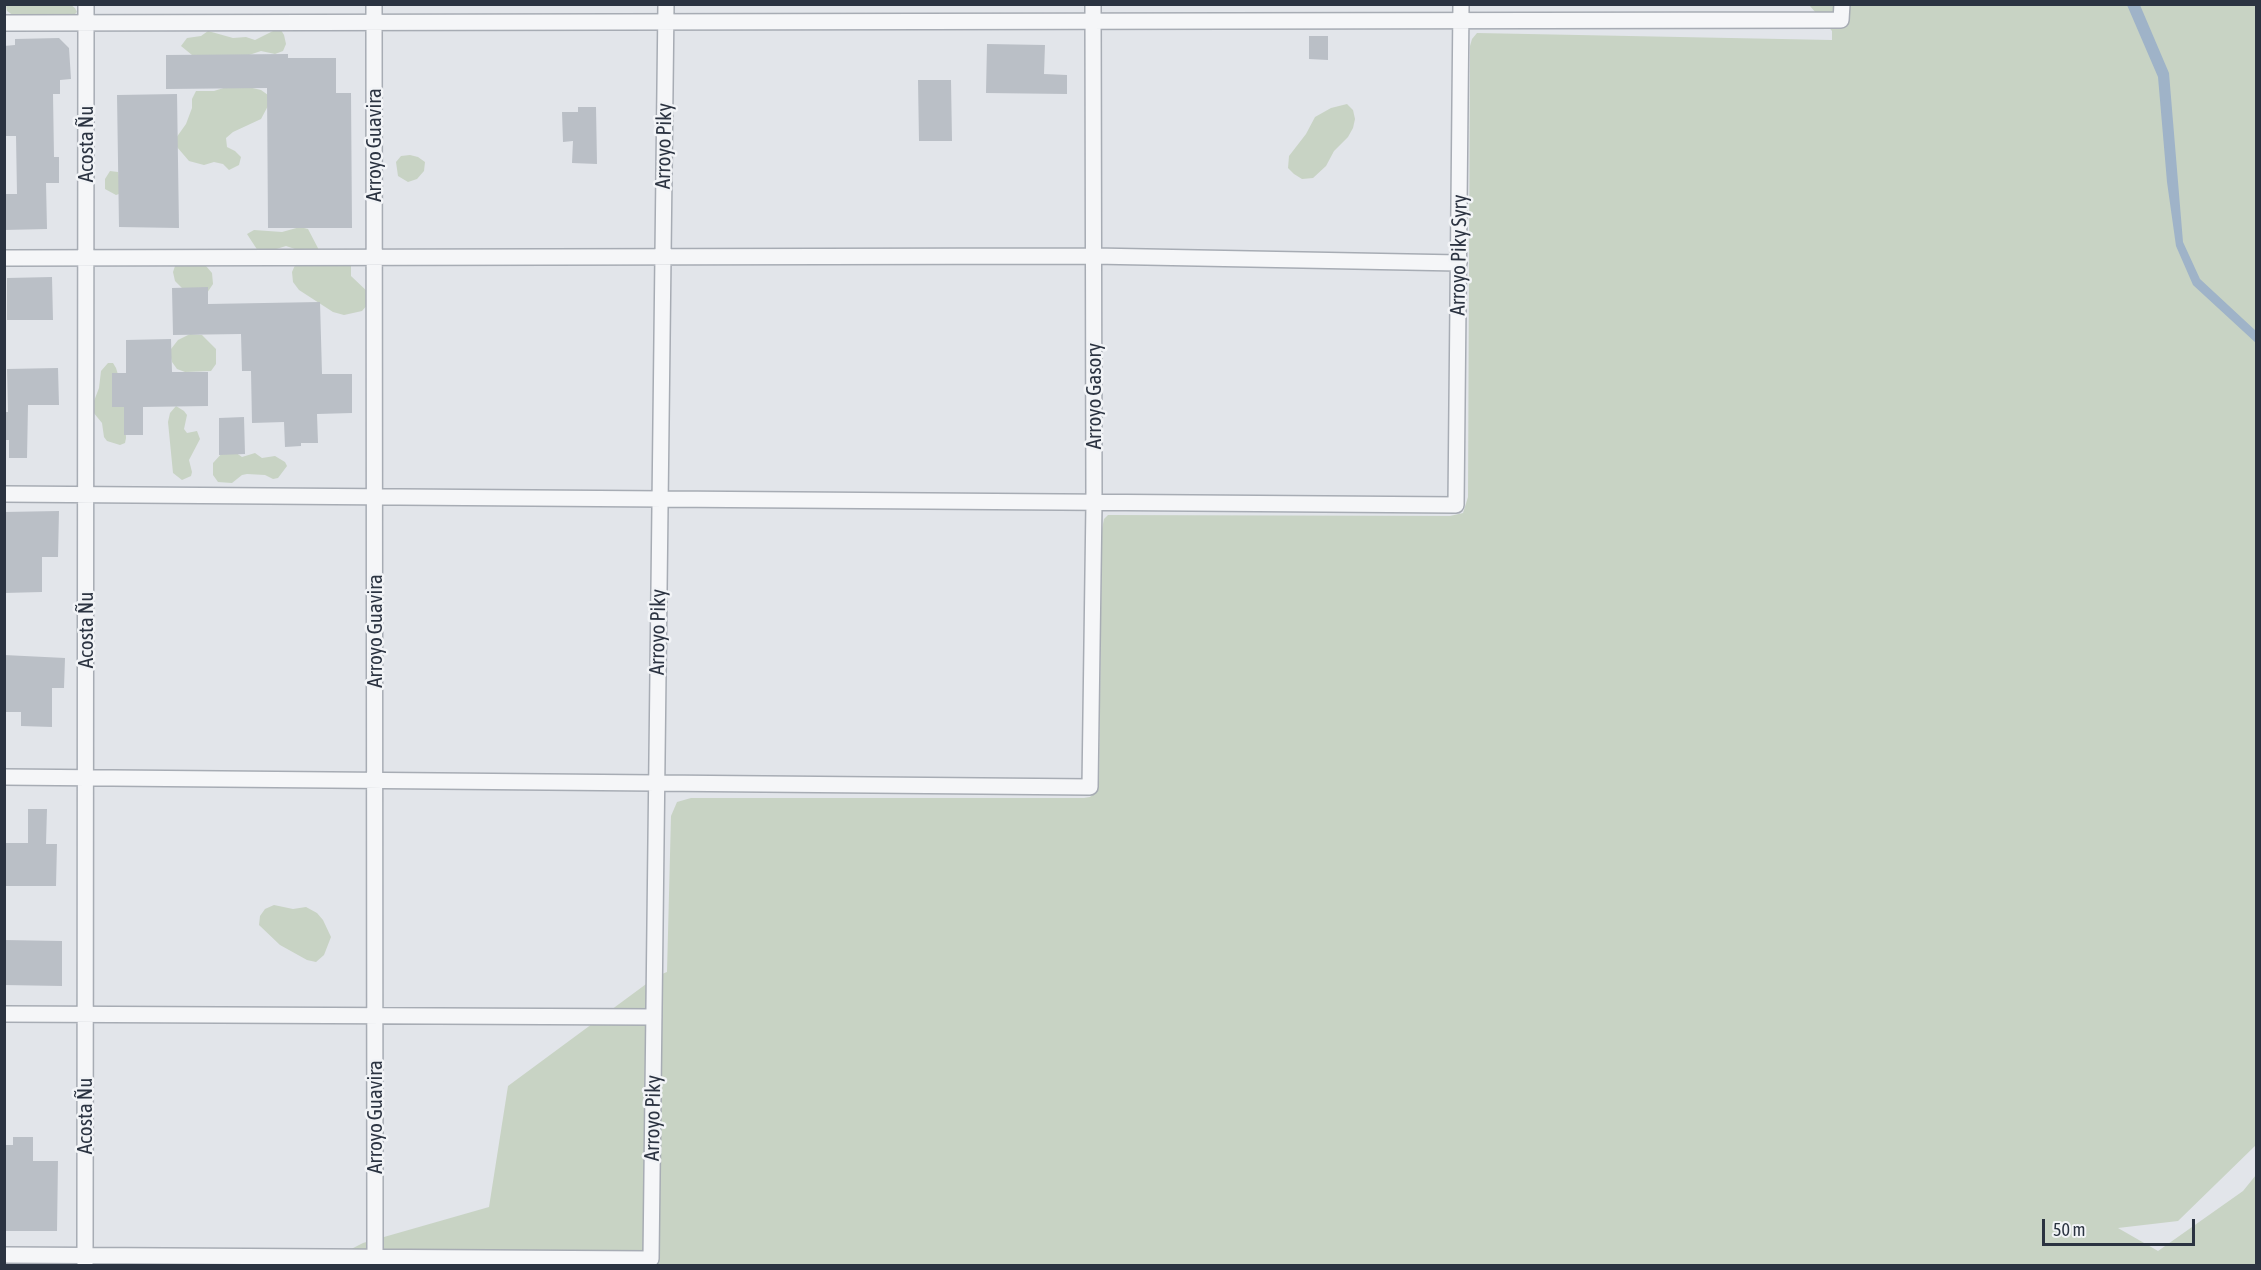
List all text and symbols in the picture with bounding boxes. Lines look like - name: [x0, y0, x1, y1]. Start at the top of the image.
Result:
- street label: Arroyo Guavira: [361, 88, 387, 202]
- street label: Arroyo Piky: [651, 103, 677, 189]
- street label: Acosta Ñu: [73, 106, 99, 182]
- street label: Arroyo Piky Syry: [1445, 194, 1473, 316]
- street label: Arroyo Gasory: [1081, 343, 1107, 449]
- street label: Arroyo Guavira: [362, 574, 388, 688]
- street label: Arroyo Piky: [645, 589, 671, 675]
- street label: Acosta Ñu: [73, 592, 99, 668]
- street label: Arroyo Guavira: [362, 1060, 388, 1174]
- street label: Arroyo Piky: [640, 1075, 666, 1161]
- street label: Acosta Ñu: [72, 1078, 98, 1154]
- scale bar: [2045, 1207, 2198, 1245]
- text: 50 m: [2053, 1219, 2085, 1240]

